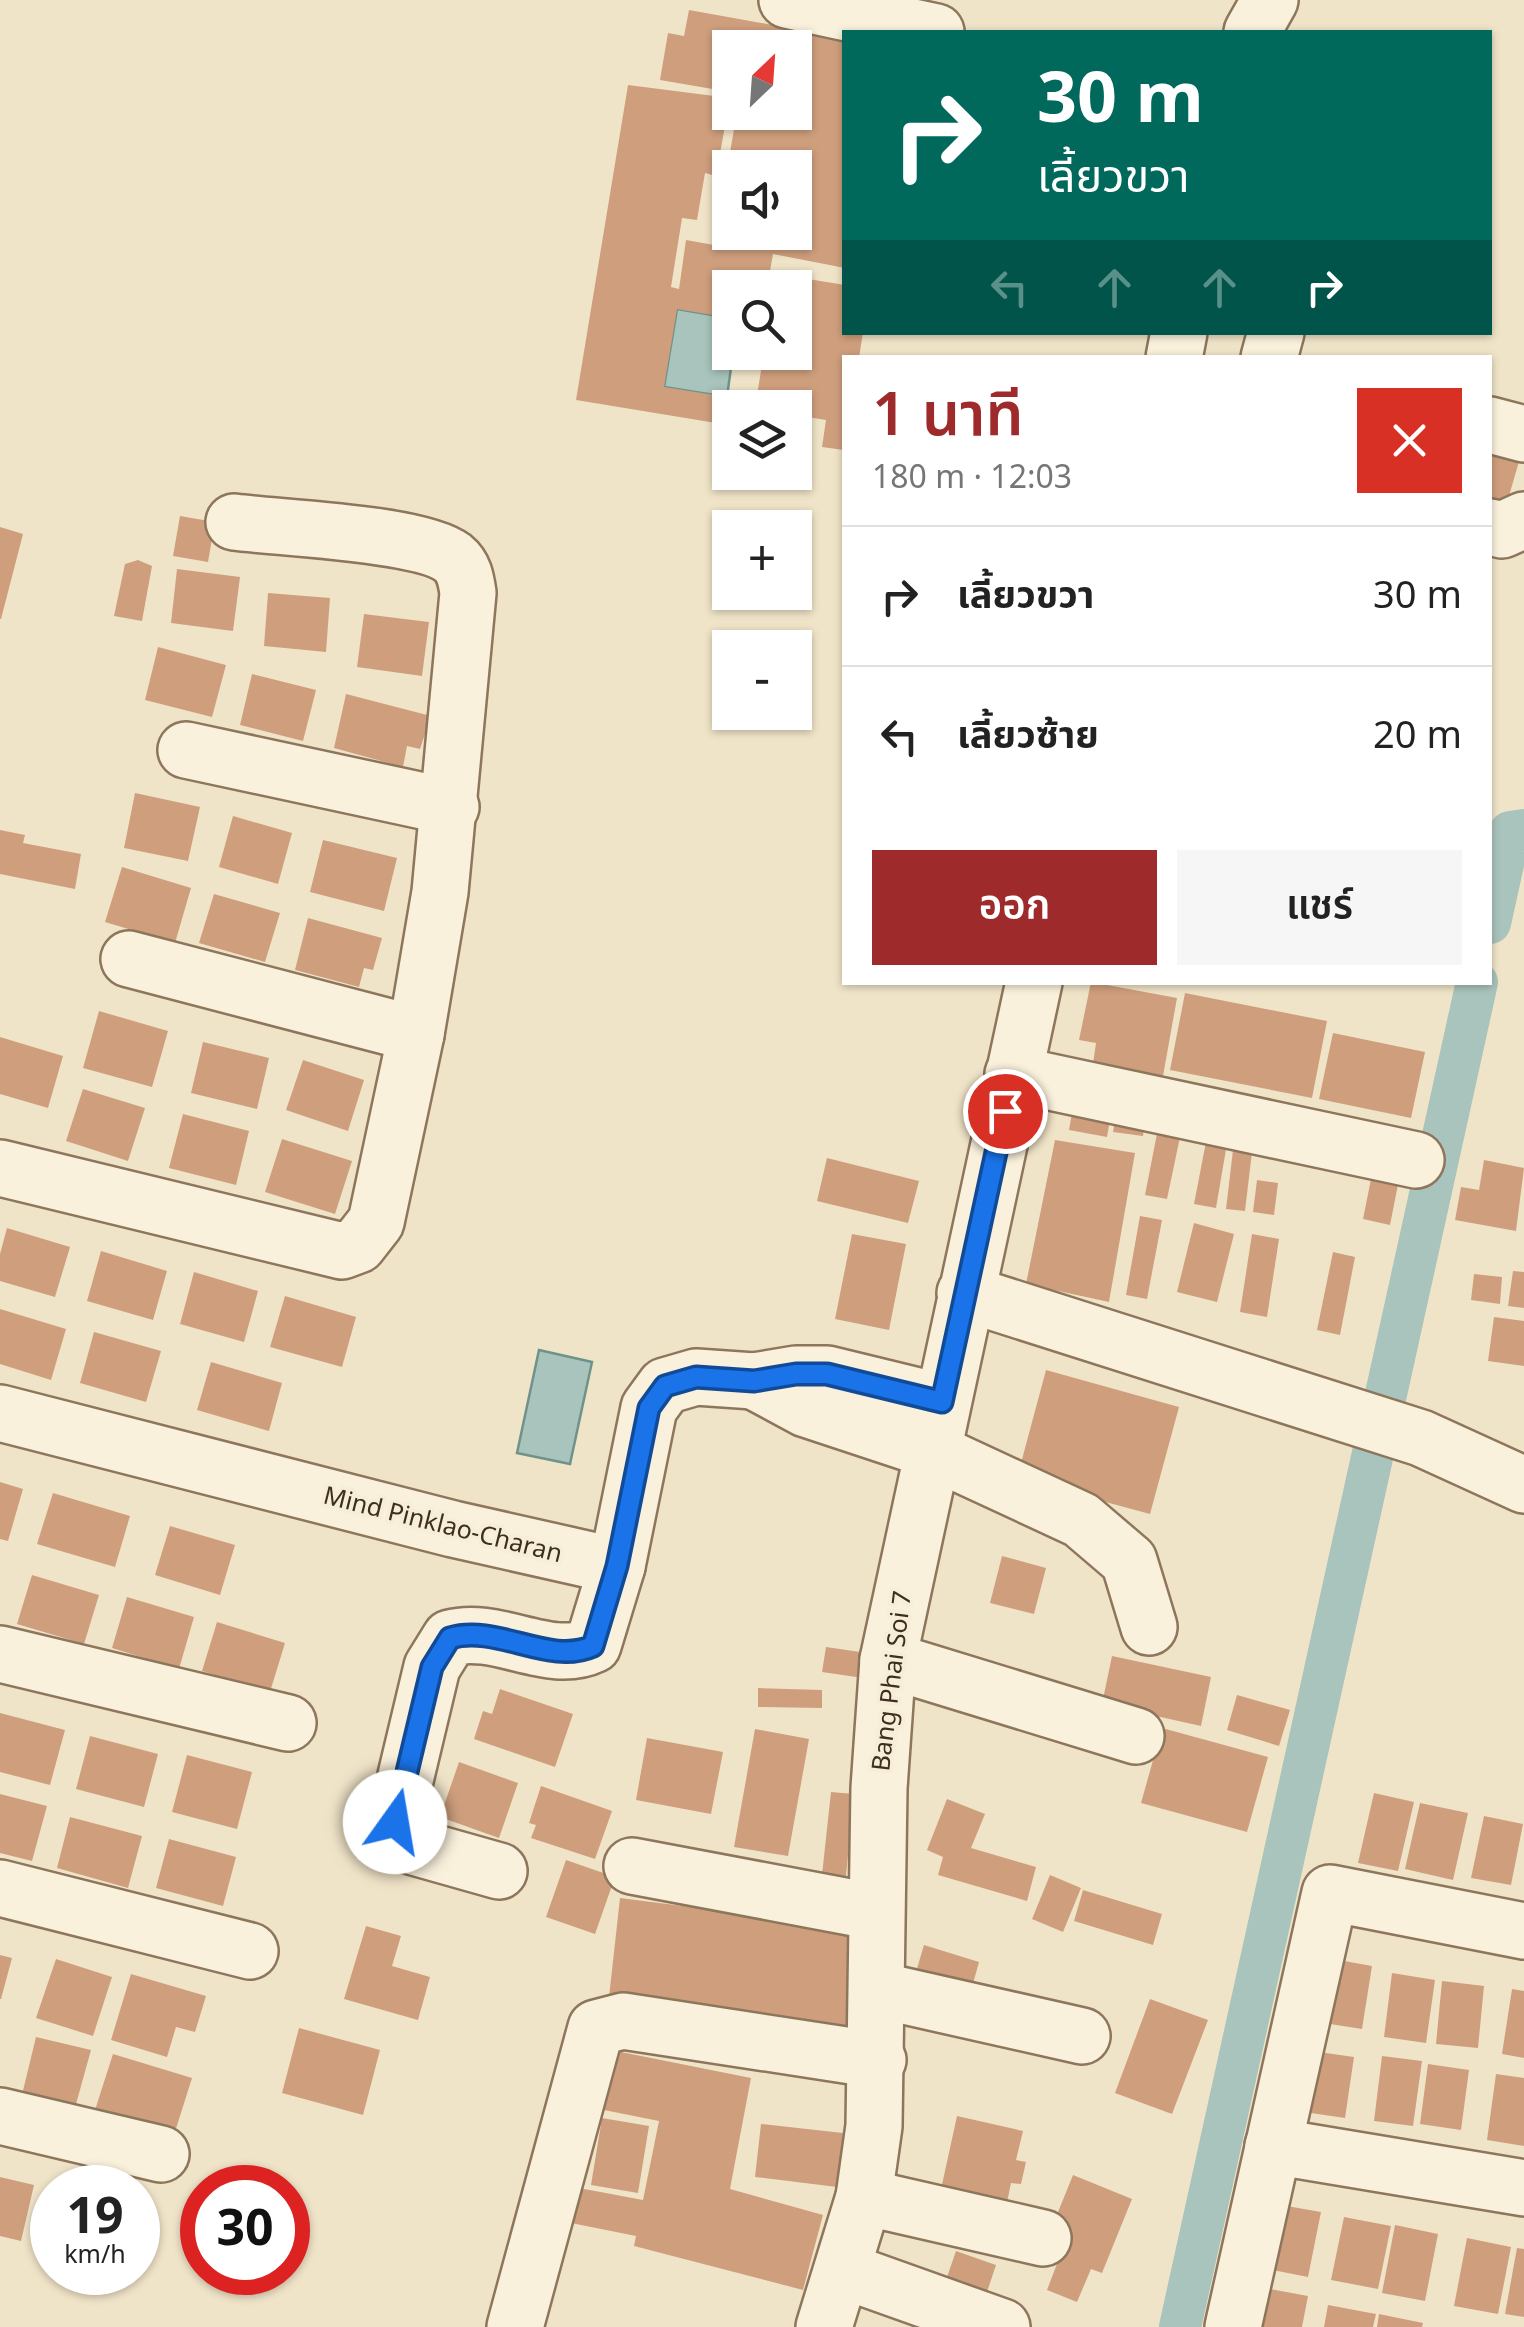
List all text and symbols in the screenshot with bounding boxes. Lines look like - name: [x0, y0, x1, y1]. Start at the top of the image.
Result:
- north arrow: [712, 30, 812, 130]
- map controls: [712, 30, 812, 730]
- text: 30 m: [1037, 48, 1204, 154]
- icon: right: [872, 70, 1002, 200]
- text: เลี้ยวขวา: [1037, 144, 1189, 212]
- button: sound: [712, 150, 812, 250]
- icon: left: [982, 260, 1037, 315]
- icon: ahead: [1087, 260, 1142, 315]
- icon: ahead: [1192, 260, 1247, 315]
- icon: right: [1297, 260, 1352, 315]
- button: search: [712, 270, 812, 370]
- text: 1 นาที: [872, 371, 1023, 462]
- button: close: [1357, 388, 1462, 493]
- button: layers: [712, 390, 812, 490]
- text: 180 m · 12:03: [872, 454, 1072, 502]
- button: +: [712, 510, 812, 610]
- text: เลี้ยวขวา: [957, 568, 1094, 625]
- text: 30 m: [1373, 568, 1462, 625]
- icon: right: [872, 569, 927, 624]
- button: −: [712, 630, 812, 730]
- text: เลี้ยวซ้าย: [957, 708, 1099, 765]
- text: 20 m: [1373, 708, 1462, 765]
- icon: left: [872, 709, 927, 764]
- button: ออก: [872, 850, 1157, 965]
- button: แชร์: [1177, 850, 1462, 965]
- pin: [963, 1069, 1048, 1154]
- icon: arrive: [978, 1084, 1033, 1139]
- street label: Mind Pinklao-Charan: [319, 1477, 566, 1573]
- street label: Bang Phai Soi 7: [862, 1589, 922, 1773]
- position arrow: [343, 1770, 447, 1874]
- speed limit sign: 30: [180, 2165, 310, 2295]
- text: 19: [66, 2180, 124, 2256]
- text: km/h: [64, 2236, 126, 2274]

